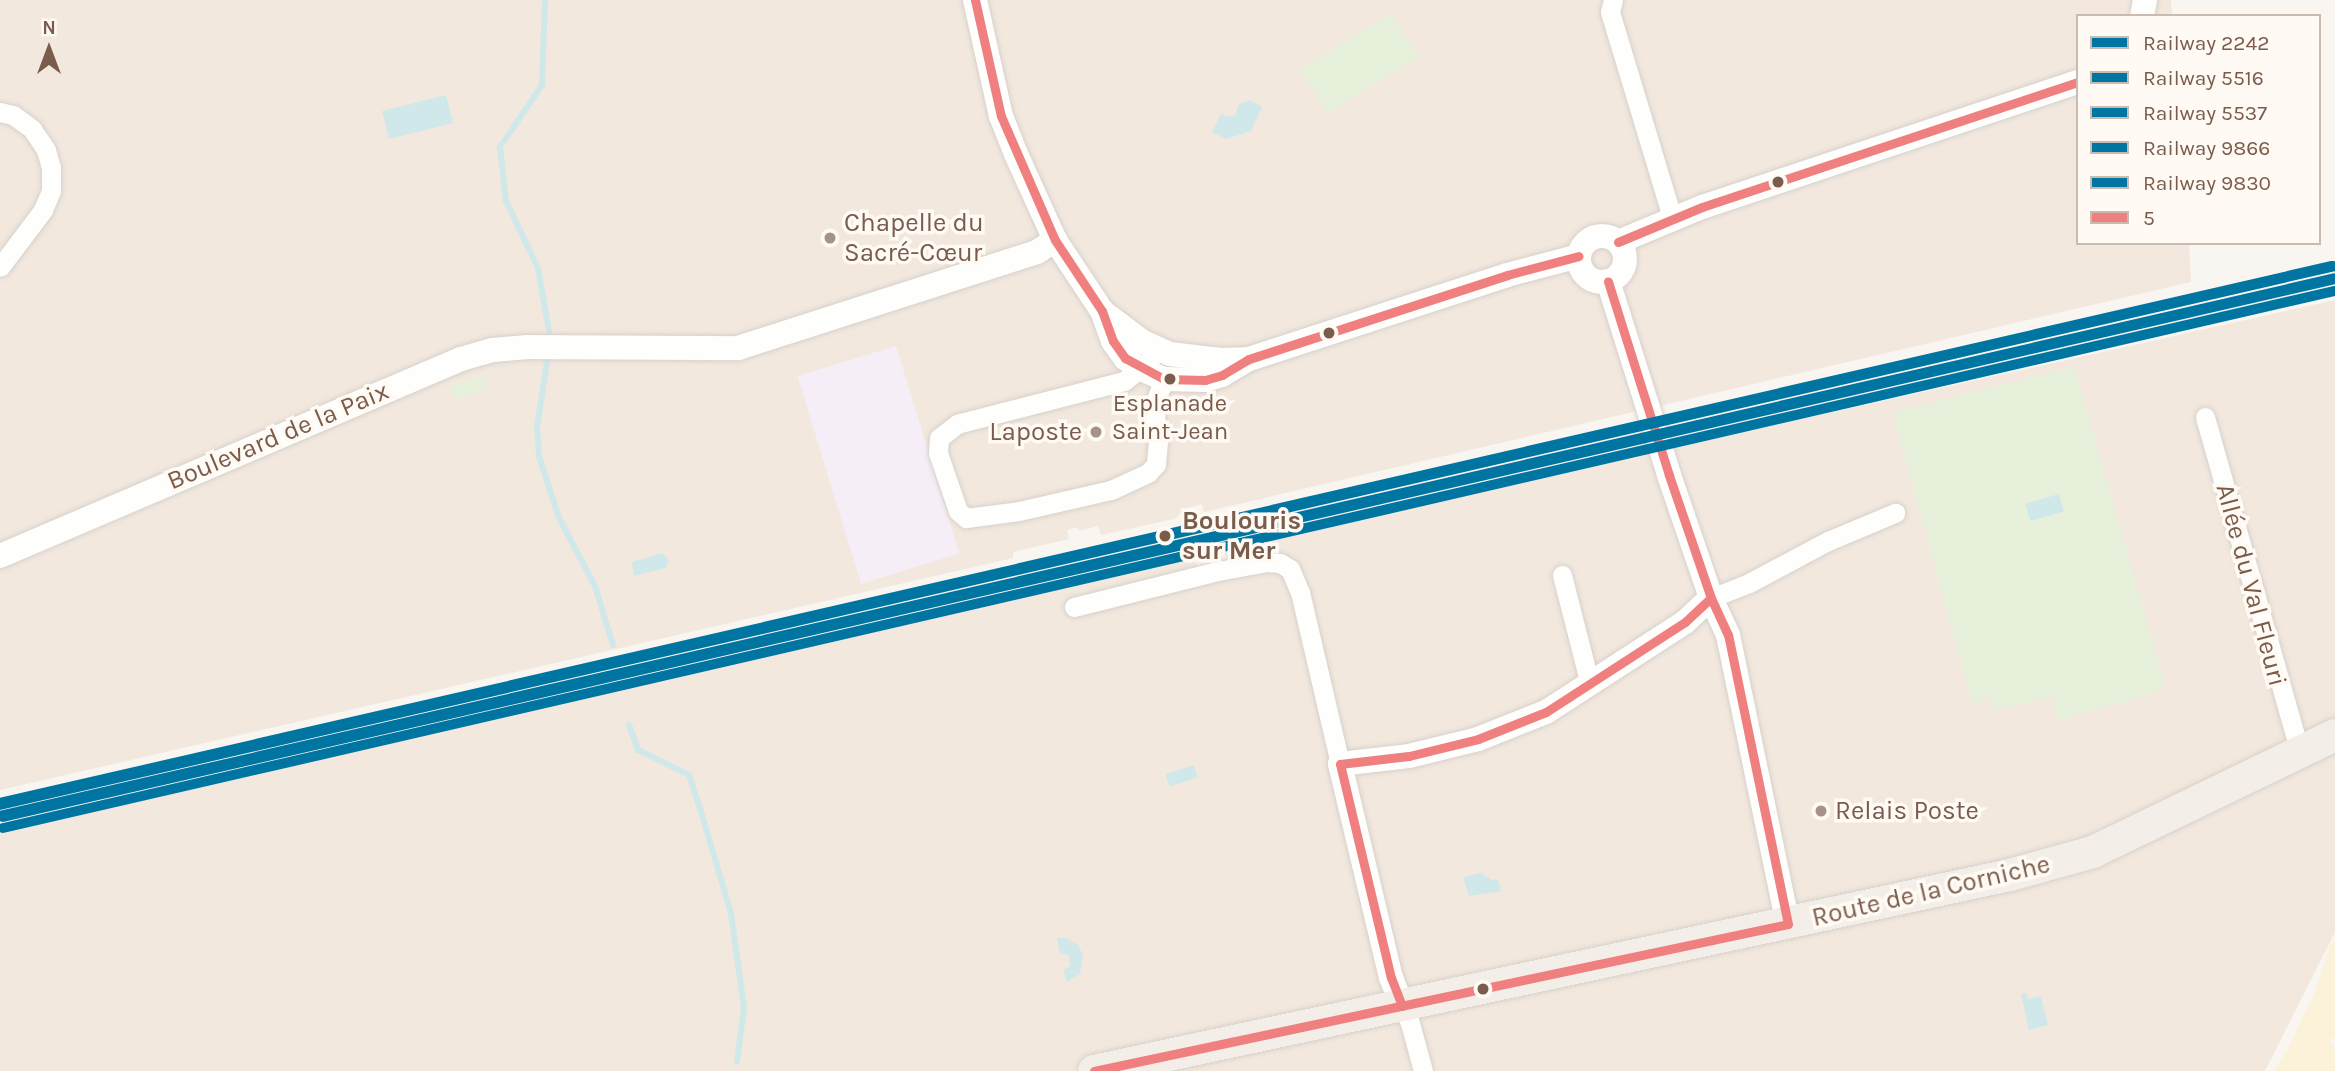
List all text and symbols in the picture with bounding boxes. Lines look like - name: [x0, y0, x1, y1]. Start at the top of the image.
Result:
- north arrow: [14, 14, 84, 84]
- legend: [2076, 14, 2321, 245]
- text: N: [42, 17, 56, 39]
- text: Railway 2242: [2143, 31, 2269, 55]
- text: Railway 5516: [2143, 66, 2264, 90]
- text: Railway 5537: [2143, 101, 2267, 125]
- text: Railway 9866: [2143, 136, 2270, 160]
- text: Railway 9830: [2143, 171, 2271, 195]
- unlabelled marker: [1771, 175, 1785, 189]
- text: 5: [2143, 206, 2155, 230]
- place label: Chapelle du Sacré-Cœur: [844, 207, 984, 268]
- marker: Chapelle du Sacré-Cœur: [822, 230, 838, 246]
- unlabelled marker: [1322, 326, 1336, 340]
- marker: Esplanade Saint-Jean: [1163, 372, 1177, 386]
- street label: Boulevard de la Paix: [163, 375, 393, 497]
- place label: Esplanade Saint-Jean: [1112, 390, 1228, 446]
- place label: Laposte: [989, 416, 1082, 448]
- marker: Laposte: [1088, 424, 1104, 440]
- street label: Allée du Val Fleuri: [2209, 480, 2293, 690]
- place label: Boulouris sur Mer: [1182, 505, 1301, 566]
- marker: Boulouris sur Mer: [1154, 525, 1176, 547]
- place label: Relais Poste: [1835, 795, 1979, 827]
- marker: Relais Poste: [1813, 803, 1829, 819]
- street label: Route de la Corniche: [1809, 848, 2053, 934]
- unlabelled marker: [1476, 982, 1490, 996]

